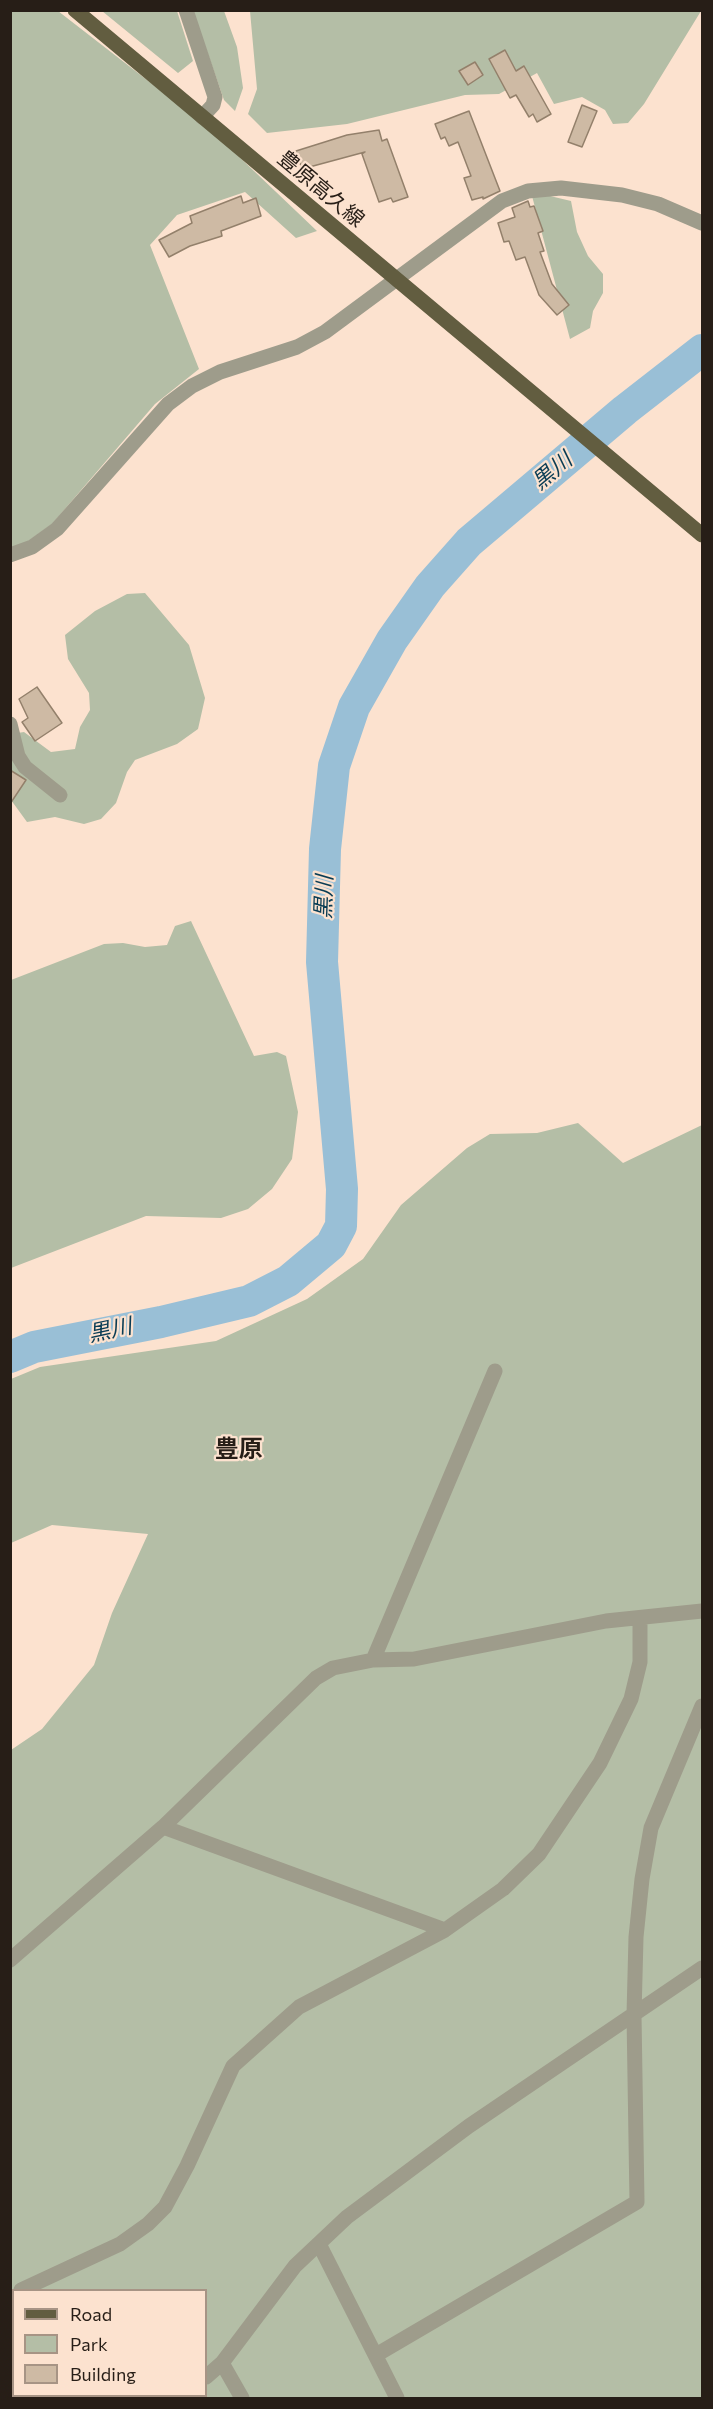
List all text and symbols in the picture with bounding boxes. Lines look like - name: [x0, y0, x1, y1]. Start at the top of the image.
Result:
- street label: 豊原高久線: [273, 146, 369, 232]
- water label: 黒川: [527, 447, 577, 495]
- water label: 黒川: [310, 875, 338, 919]
- water label: 黒川: [86, 1313, 134, 1347]
- district label: 豊原: [215, 1435, 263, 1463]
- legend: [12, 2289, 207, 2397]
- text: Road: [70, 2303, 112, 2325]
- text: Park: [70, 2333, 108, 2355]
- text: Building: [70, 2363, 136, 2385]

